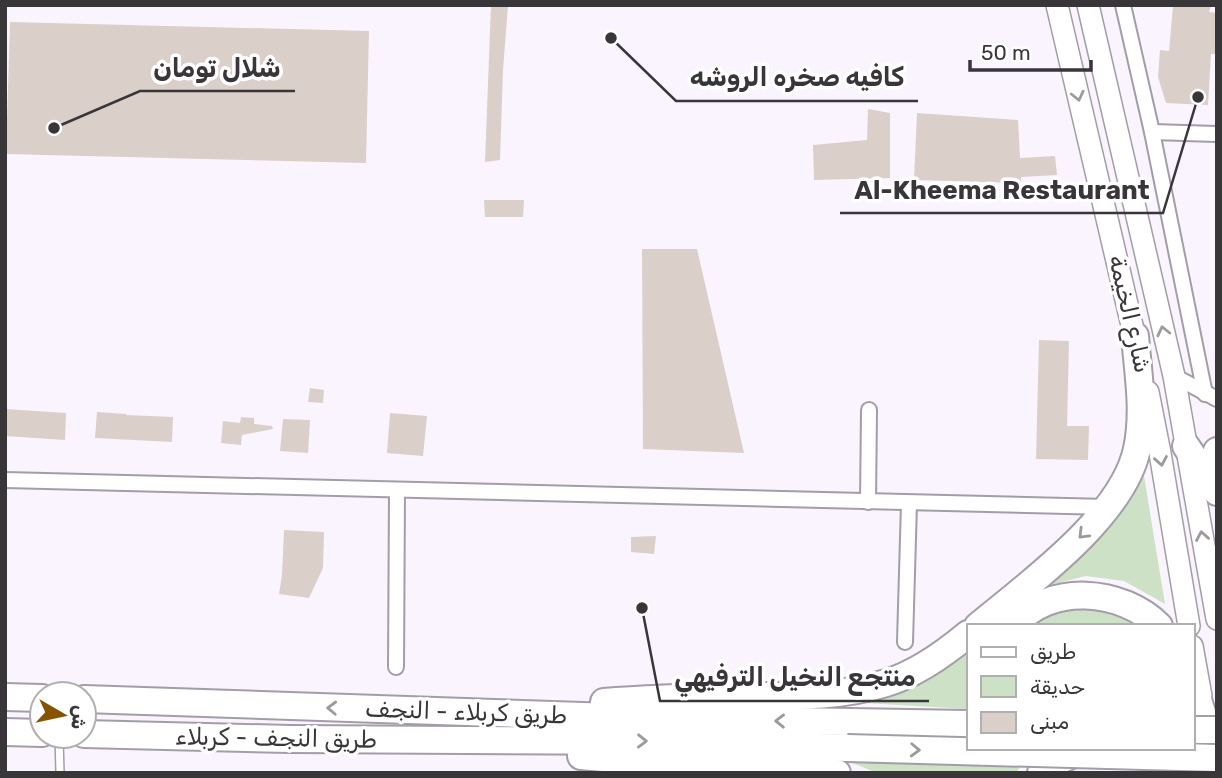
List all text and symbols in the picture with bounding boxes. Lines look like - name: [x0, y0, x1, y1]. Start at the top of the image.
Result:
- scale bar: [970, 28, 1091, 72]
- text: 50 m: [981, 40, 1031, 65]
- callout: شلال تومان: [140, 44, 295, 91]
- text: شلال تومان: [153, 53, 281, 84]
- callout: كافيه صخره الروشه: [676, 54, 918, 101]
- text: كافيه صخره الروشه: [690, 62, 904, 93]
- one-way arrow: [1070, 89, 1085, 101]
- callout: Al-Kheema Restaurant: [840, 166, 1163, 213]
- text: Al-Kheema Restaurant: [854, 175, 1150, 206]
- street label: شارع الخيمة: [1101, 252, 1157, 376]
- one-way arrow: [1157, 325, 1172, 337]
- one-way arrow: [1153, 455, 1168, 467]
- one-way arrow: [1079, 526, 1092, 539]
- one-way arrow: [1195, 530, 1210, 542]
- legend: [967, 624, 1194, 750]
- text: طريق: [1030, 639, 1076, 664]
- callout: منتجع النخيل الترفيهي: [660, 654, 929, 701]
- text: منتجع النخيل الترفيهي: [674, 662, 916, 697]
- text: حديقة: [1030, 674, 1085, 699]
- north arrow: [28, 680, 98, 750]
- street label: طريق کربلاء - النجف: [364, 694, 568, 730]
- one-way arrow: [326, 700, 337, 716]
- text: ش: [66, 704, 93, 731]
- text: مبنى: [1030, 709, 1069, 734]
- one-way arrow: [774, 713, 784, 729]
- street label: طريق النجف - کربلاء: [175, 722, 377, 754]
- one-way arrow: [637, 734, 648, 749]
- one-way arrow: [910, 743, 921, 758]

